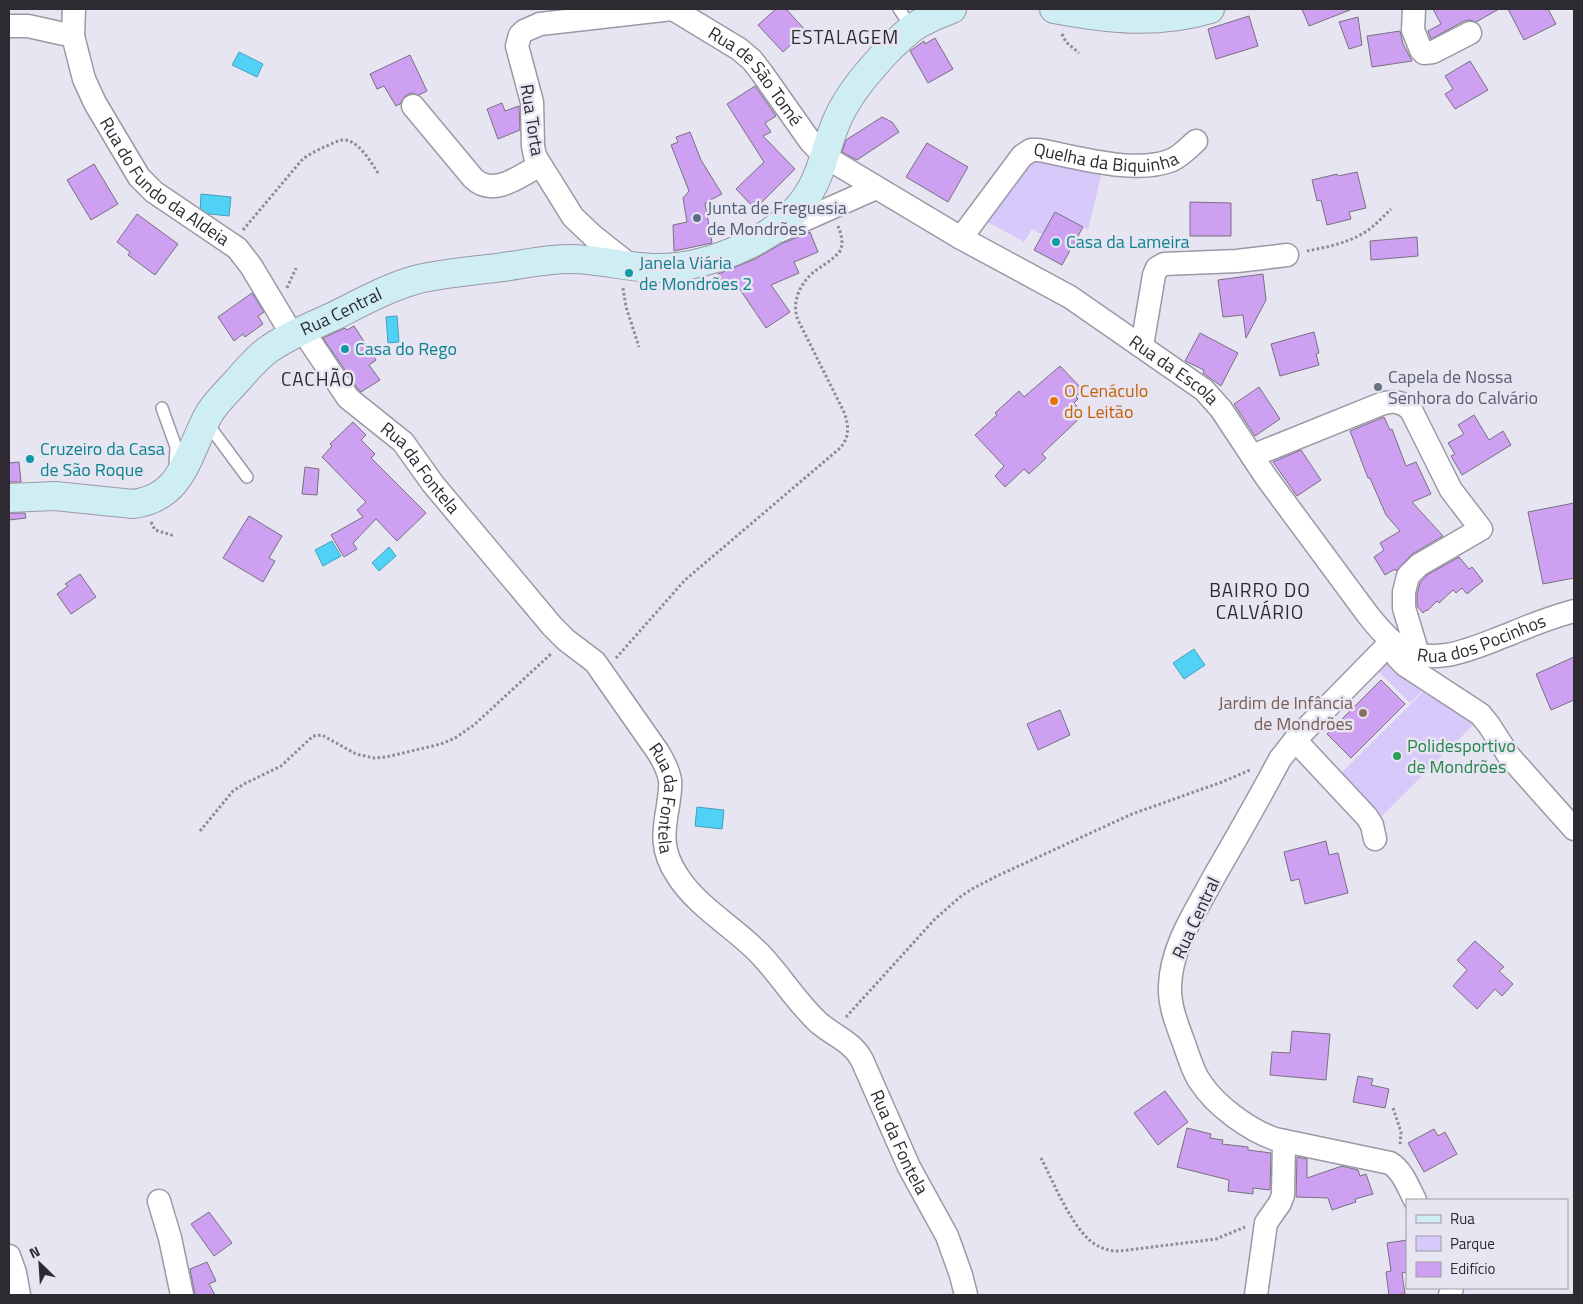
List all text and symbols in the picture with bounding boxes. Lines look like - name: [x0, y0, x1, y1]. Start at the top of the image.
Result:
- street label: Rua de São Tomé: [703, 19, 809, 131]
- district label: ESTALAGEM: [791, 22, 899, 51]
- street label: Rua Torta: [513, 82, 551, 158]
- street label: Rua do Fundo da Aldeia: [93, 112, 235, 252]
- street label: Quelha da Biquinha: [1031, 135, 1183, 179]
- place label: Junta de Freguesia de Mondrões: [707, 194, 847, 242]
- marker: Junta de Freguesia de Mondrões: [691, 212, 703, 224]
- place label: Casa da Lameira: [1066, 228, 1190, 255]
- marker: Casa da Lameira: [1050, 236, 1062, 248]
- place label: Janela Viária de Mondrões 2: [639, 249, 752, 297]
- marker: Janela Viária de Mondrões 2: [623, 267, 635, 279]
- street label: Rua Central: [296, 280, 386, 342]
- street label: Rua da Escola: [1124, 328, 1225, 411]
- place label: Casa do Rego: [355, 335, 457, 362]
- marker: Casa do Rego: [339, 343, 351, 355]
- place label: Capela de Nossa Senhora do Calvário: [1388, 363, 1538, 411]
- district label: CACHÃO: [281, 364, 355, 393]
- place label: O Cenáculo do Leitão: [1064, 377, 1148, 425]
- marker: Capela de Nossa Senhora do Calvário: [1372, 381, 1384, 393]
- marker: O Cenáculo do Leitão: [1048, 395, 1060, 407]
- street label: Rua da Fontela: [375, 415, 467, 520]
- place label: Cruzeiro da Casa de São Roque: [40, 435, 165, 483]
- marker: Cruzeiro da Casa de São Roque: [24, 453, 36, 465]
- district label: BAIRRO DO CALVÁRIO: [1209, 575, 1311, 626]
- street label: Rua dos Pocinhos: [1415, 607, 1549, 669]
- place label: Jardim de Infância de Mondrões: [1218, 689, 1353, 737]
- marker: Jardim de Infância de Mondrões: [1357, 707, 1369, 719]
- place label: Polidesportivo de Mondrões: [1407, 732, 1516, 780]
- street label: Rua da Fontela: [642, 737, 684, 856]
- marker: Polidesportivo de Mondrões: [1391, 750, 1403, 762]
- street label: Rua Central: [1165, 872, 1226, 963]
- street label: Rua da Fontela: [864, 1085, 936, 1199]
- legend: [1406, 1199, 1568, 1289]
- text: Rua: [1450, 1207, 1475, 1230]
- text: Parque: [1450, 1232, 1495, 1255]
- north arrow: [15, 1239, 65, 1289]
- text: N: [25, 1240, 43, 1263]
- text: Edifício: [1450, 1257, 1495, 1280]

